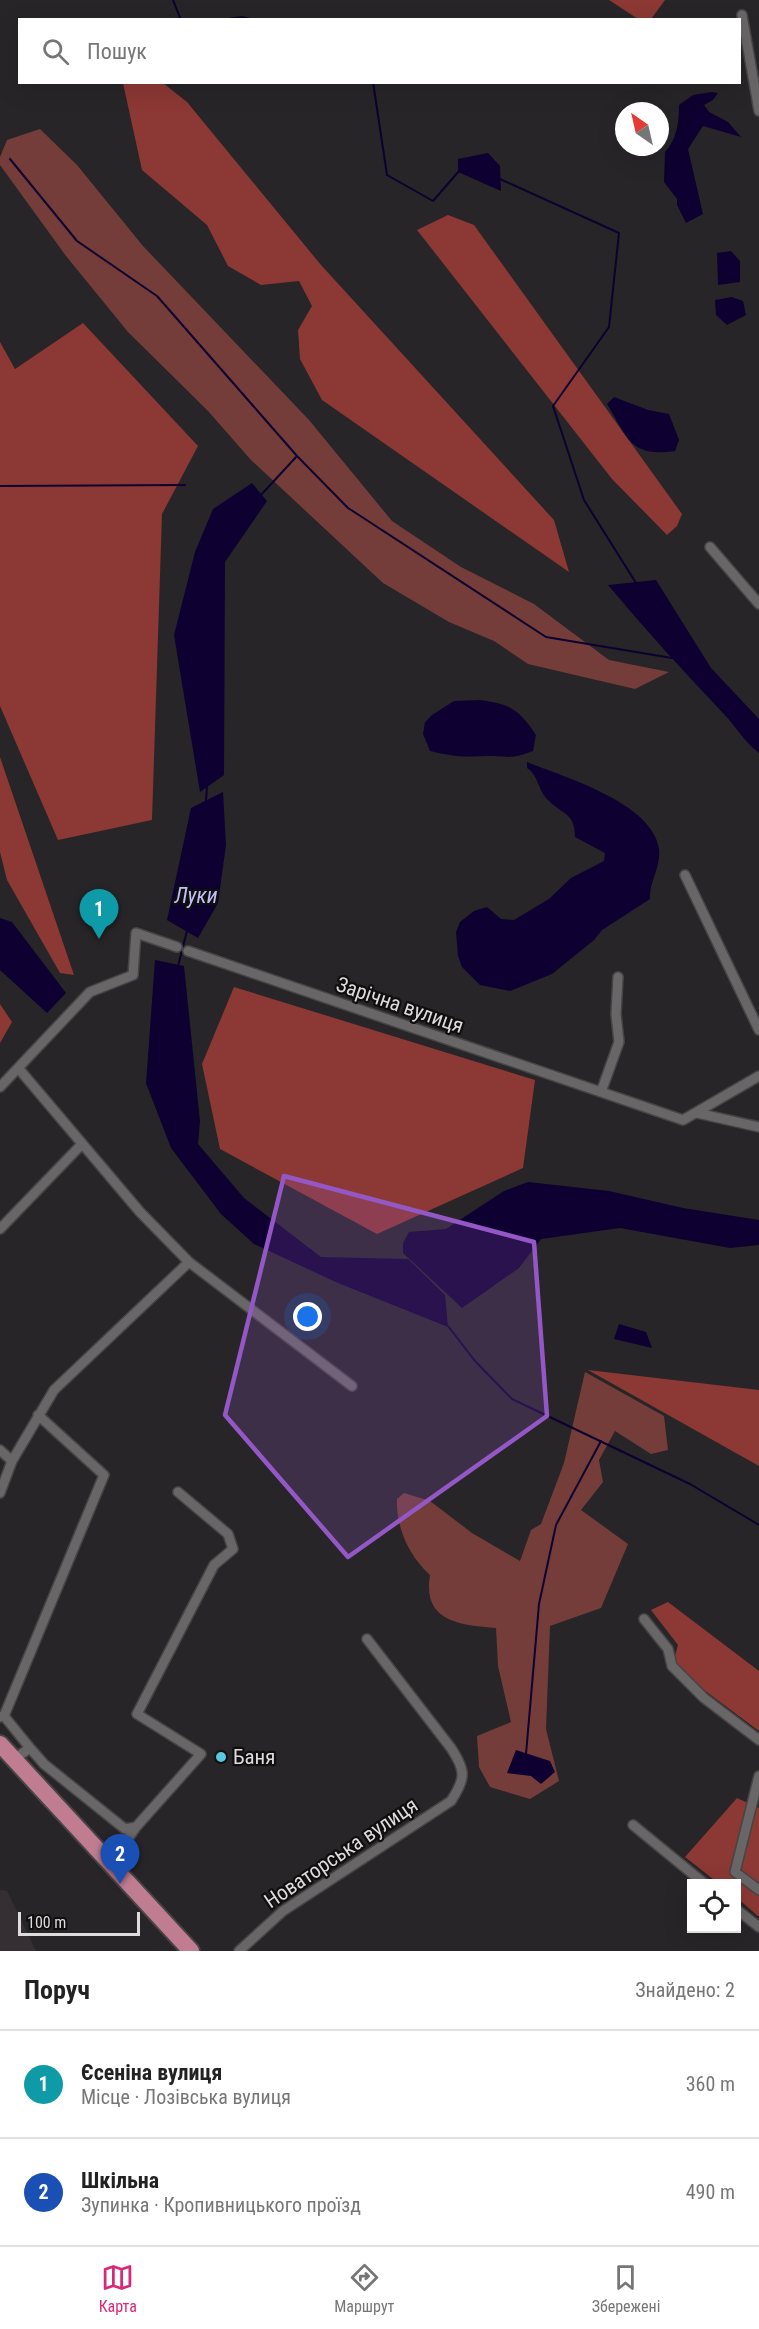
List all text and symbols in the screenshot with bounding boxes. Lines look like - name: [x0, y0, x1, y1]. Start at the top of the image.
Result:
- search box: [18, 18, 741, 84]
- icon: search: [39, 35, 72, 68]
- text: Пошук: [87, 39, 147, 64]
- north arrow: [615, 102, 669, 156]
- water label: Луки: [173, 883, 218, 908]
- pin: 1: [80, 890, 118, 939]
- street label: Зарічна вулиця: [333, 972, 467, 1038]
- your location: [293, 1302, 322, 1331]
- place label: Баня: [233, 1745, 275, 1769]
- marker: Баня: [214, 1750, 228, 1764]
- street label: Новаторська вулиця: [260, 1793, 422, 1913]
- pin: 2: [100, 1834, 140, 1884]
- map controls: [687, 1879, 741, 1933]
- button: locate: [687, 1879, 741, 1933]
- scale bar: [18, 1909, 140, 1936]
- text: 100 m: [27, 1913, 66, 1932]
- text: Поруч: [24, 1975, 90, 2005]
- text: Знайдено: 2: [635, 1978, 735, 2002]
- text: Єсеніна вулиця: [81, 2060, 222, 2085]
- text: 1: [38, 2072, 49, 2096]
- text: 360 m: [686, 2072, 735, 2096]
- text: Місце · Лозівська вулиця: [81, 2085, 291, 2109]
- text: Шкільна: [81, 2168, 159, 2193]
- text: 2: [38, 2180, 49, 2204]
- text: 490 m: [686, 2180, 735, 2204]
- text: Зупинка · Кропивницького проїзд: [81, 2193, 361, 2217]
- tab: Карта: [99, 2261, 137, 2316]
- tab: Маршрут: [334, 2261, 394, 2316]
- tab: Збережені: [592, 2261, 660, 2316]

